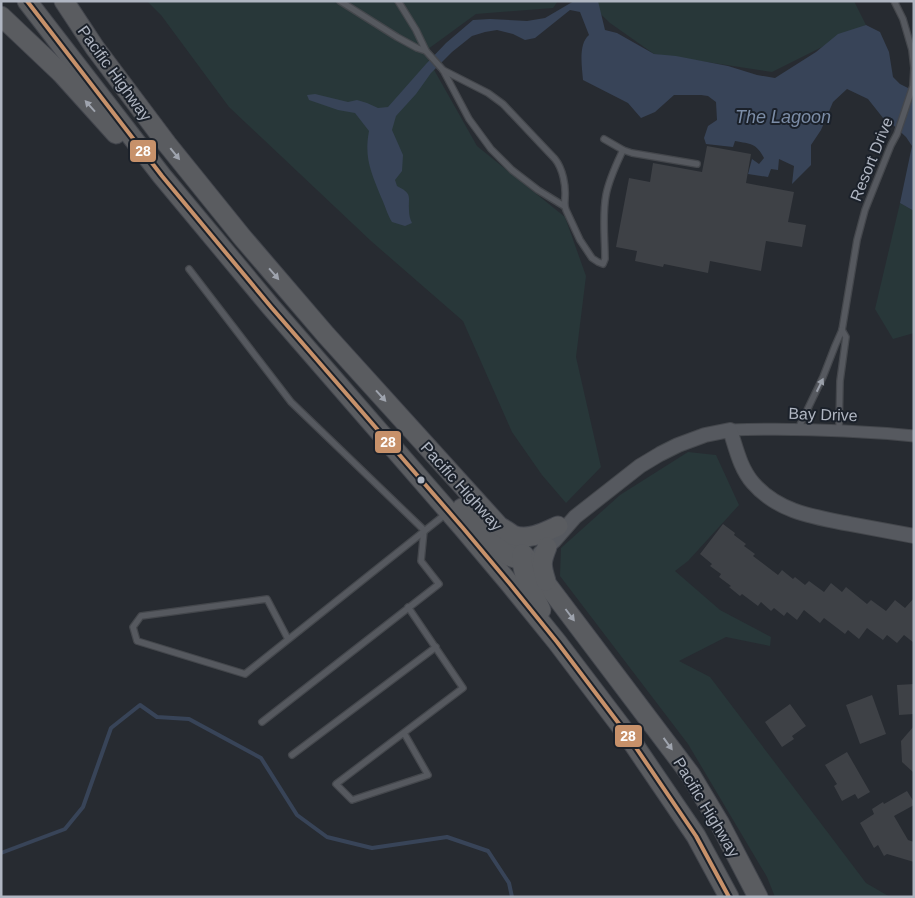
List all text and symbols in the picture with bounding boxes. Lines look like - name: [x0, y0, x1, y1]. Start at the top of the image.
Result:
- street label: Pacific Highway: [75, 23, 155, 124]
- one-way arrow: [85, 99, 96, 112]
- water label: The Lagoon: [735, 107, 831, 127]
- street label: Resort Drive: [847, 115, 896, 204]
- line badge: 28: [129, 139, 157, 163]
- text: 28: [135, 143, 151, 159]
- one-way arrow: [169, 147, 180, 160]
- one-way arrow: [268, 268, 279, 280]
- one-way arrow: [816, 378, 824, 392]
- one-way arrow: [375, 389, 387, 401]
- street label: Bay Drive: [788, 405, 858, 424]
- line badge: 28: [374, 430, 402, 454]
- text: 28: [380, 434, 396, 450]
- street label: Pacific Highway: [418, 439, 506, 534]
- unlabelled marker: [416, 475, 426, 485]
- one-way arrow: [564, 608, 575, 621]
- line badge: 28: [614, 724, 643, 748]
- text: 28: [620, 728, 636, 744]
- one-way arrow: [663, 737, 673, 751]
- street label: Pacific Highway: [670, 754, 743, 860]

